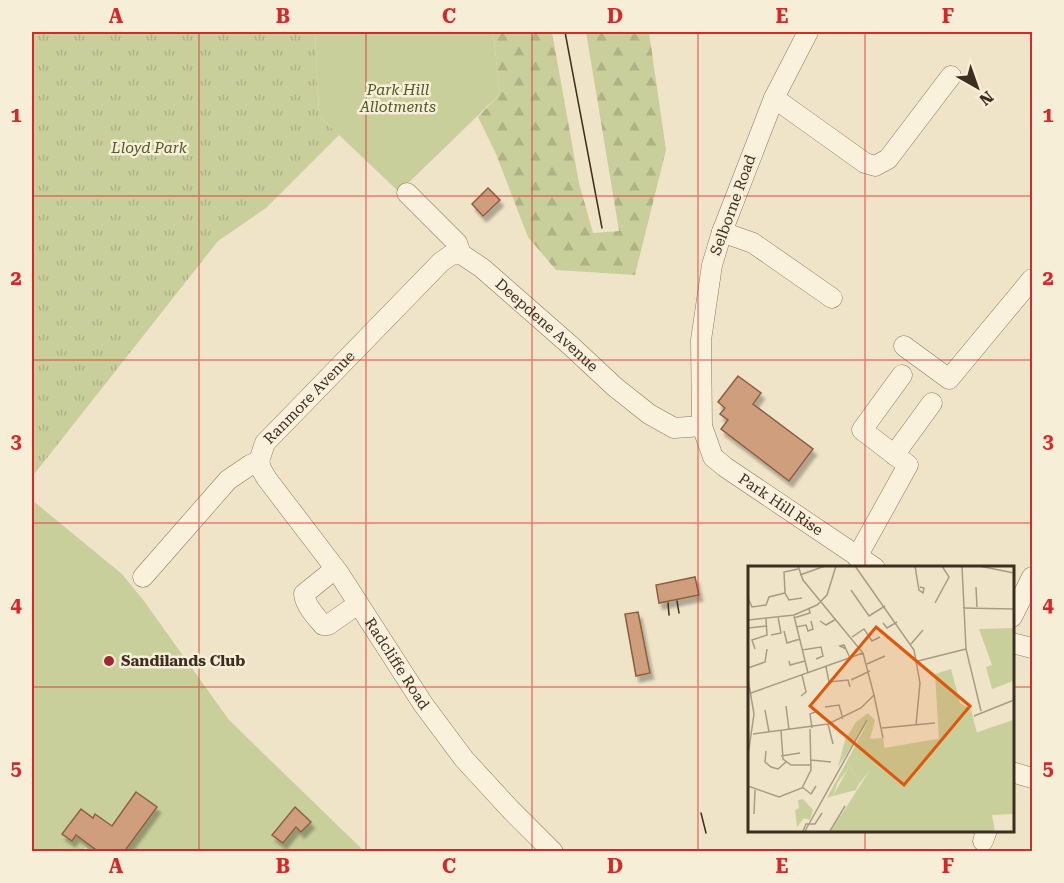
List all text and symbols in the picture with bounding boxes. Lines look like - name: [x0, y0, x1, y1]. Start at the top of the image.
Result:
- text: A: [109, 4, 124, 28]
- text: B: [276, 4, 290, 28]
- text: C: [442, 4, 456, 28]
- text: D: [607, 4, 623, 28]
- text: E: [776, 4, 789, 28]
- text: F: [942, 4, 954, 28]
- north arrow: [947, 57, 1007, 117]
- park label: Park Hill Allotments: [359, 81, 436, 116]
- text: N: [975, 87, 997, 109]
- text: 1: [10, 103, 22, 127]
- text: 1: [1042, 103, 1054, 127]
- park label: Lloyd Park: [110, 139, 188, 157]
- street label: Selborne Road: [706, 152, 760, 258]
- text: 2: [10, 266, 22, 290]
- text: 2: [1042, 266, 1054, 290]
- street label: Deepdene Avenue: [492, 275, 602, 376]
- street label: Ranmore Avenue: [260, 347, 359, 448]
- text: 3: [10, 429, 22, 453]
- text: 3: [1042, 429, 1054, 453]
- street label: Park Hill Rise: [735, 470, 826, 539]
- inset map: [748, 566, 1013, 832]
- text: 4: [10, 593, 22, 617]
- text: 4: [1042, 593, 1054, 617]
- street label: Radcliffe Road: [361, 614, 433, 714]
- place label: Sandilands Club: [121, 652, 245, 670]
- marker: Sandilands Club: [102, 654, 116, 668]
- text: 5: [10, 756, 22, 780]
- text: 5: [1042, 756, 1054, 780]
- text: A: [109, 854, 124, 878]
- text: B: [276, 854, 290, 878]
- text: C: [442, 854, 456, 878]
- text: D: [607, 854, 623, 878]
- text: E: [776, 854, 789, 878]
- text: F: [942, 854, 954, 878]

